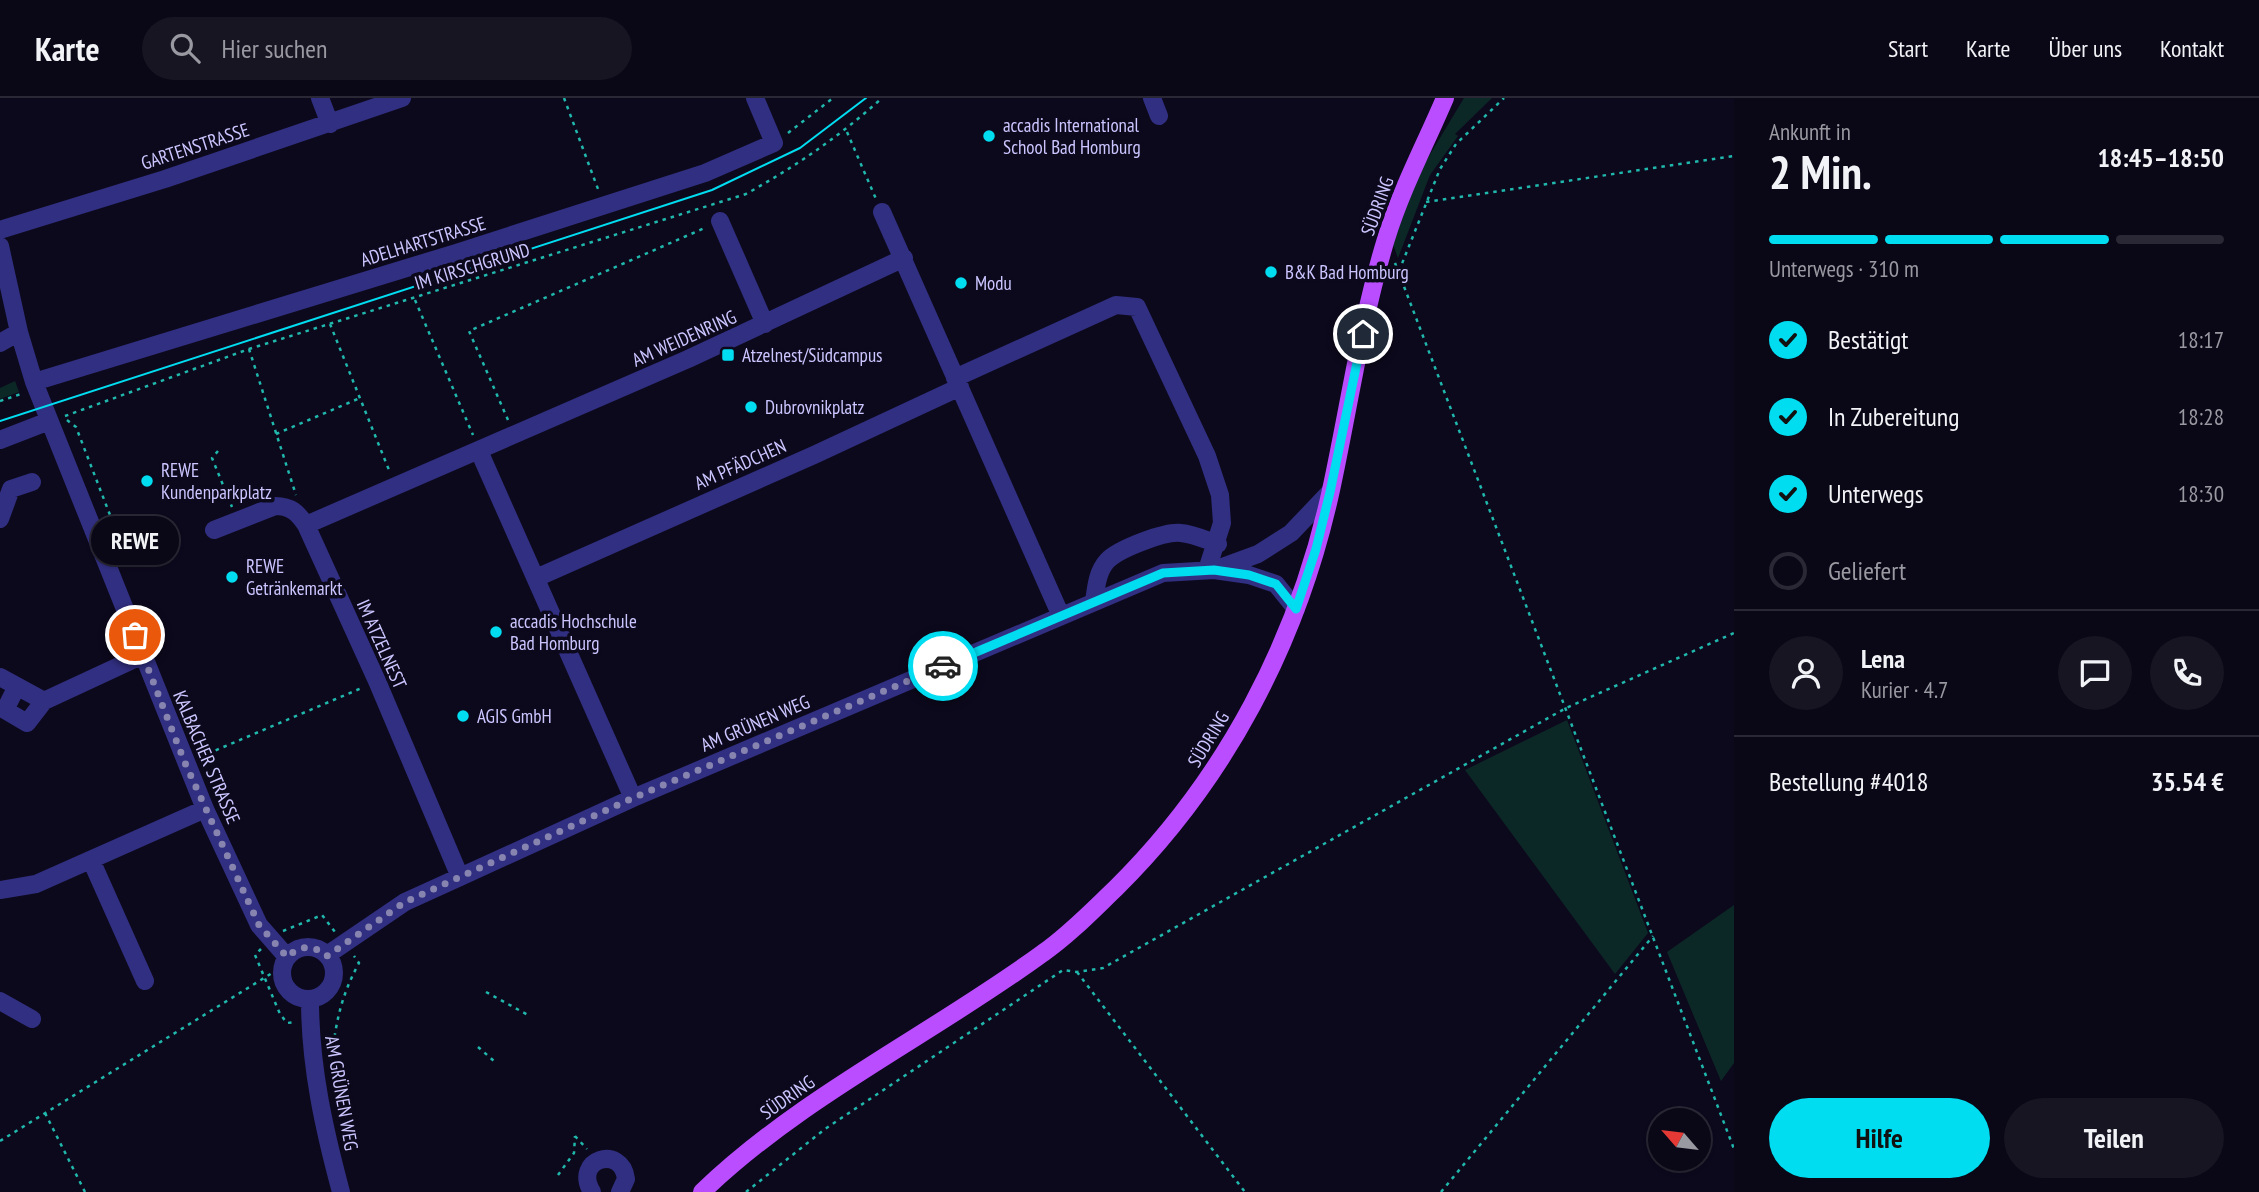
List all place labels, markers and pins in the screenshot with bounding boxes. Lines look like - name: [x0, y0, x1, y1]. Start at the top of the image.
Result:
- place label: accadis International School Bad Homburg: [1003, 113, 1141, 159]
- marker: accadis International School Bad Homburg: [981, 128, 997, 144]
- place label: B&K Bad Homburg: [1285, 260, 1409, 284]
- marker: B&K Bad Homburg: [1263, 264, 1279, 280]
- place label: Modu: [975, 271, 1012, 295]
- marker: Modu: [953, 275, 969, 291]
- pin: [1333, 304, 1393, 364]
- place label: Atzelnest/Südcampus: [742, 343, 883, 367]
- marker: Atzelnest/Südcampus: [720, 347, 736, 363]
- place label: Dubrovnikplatz: [765, 395, 864, 419]
- marker: Dubrovnikplatz: [743, 399, 759, 415]
- place label: REWE Kundenparkplatz: [161, 458, 272, 504]
- marker: REWE Kundenparkplatz: [139, 473, 155, 489]
- callout: REWE: [91, 516, 179, 565]
- place label: REWE Getränkemarkt: [246, 554, 343, 600]
- marker: REWE Getränkemarkt: [224, 569, 240, 585]
- pin: [105, 605, 165, 665]
- place label: accadis Hochschule Bad Homburg: [510, 609, 637, 655]
- marker: accadis Hochschule Bad Homburg: [488, 624, 504, 640]
- place label: AGIS GmbH: [477, 704, 552, 728]
- marker: AGIS GmbH: [455, 708, 471, 724]

